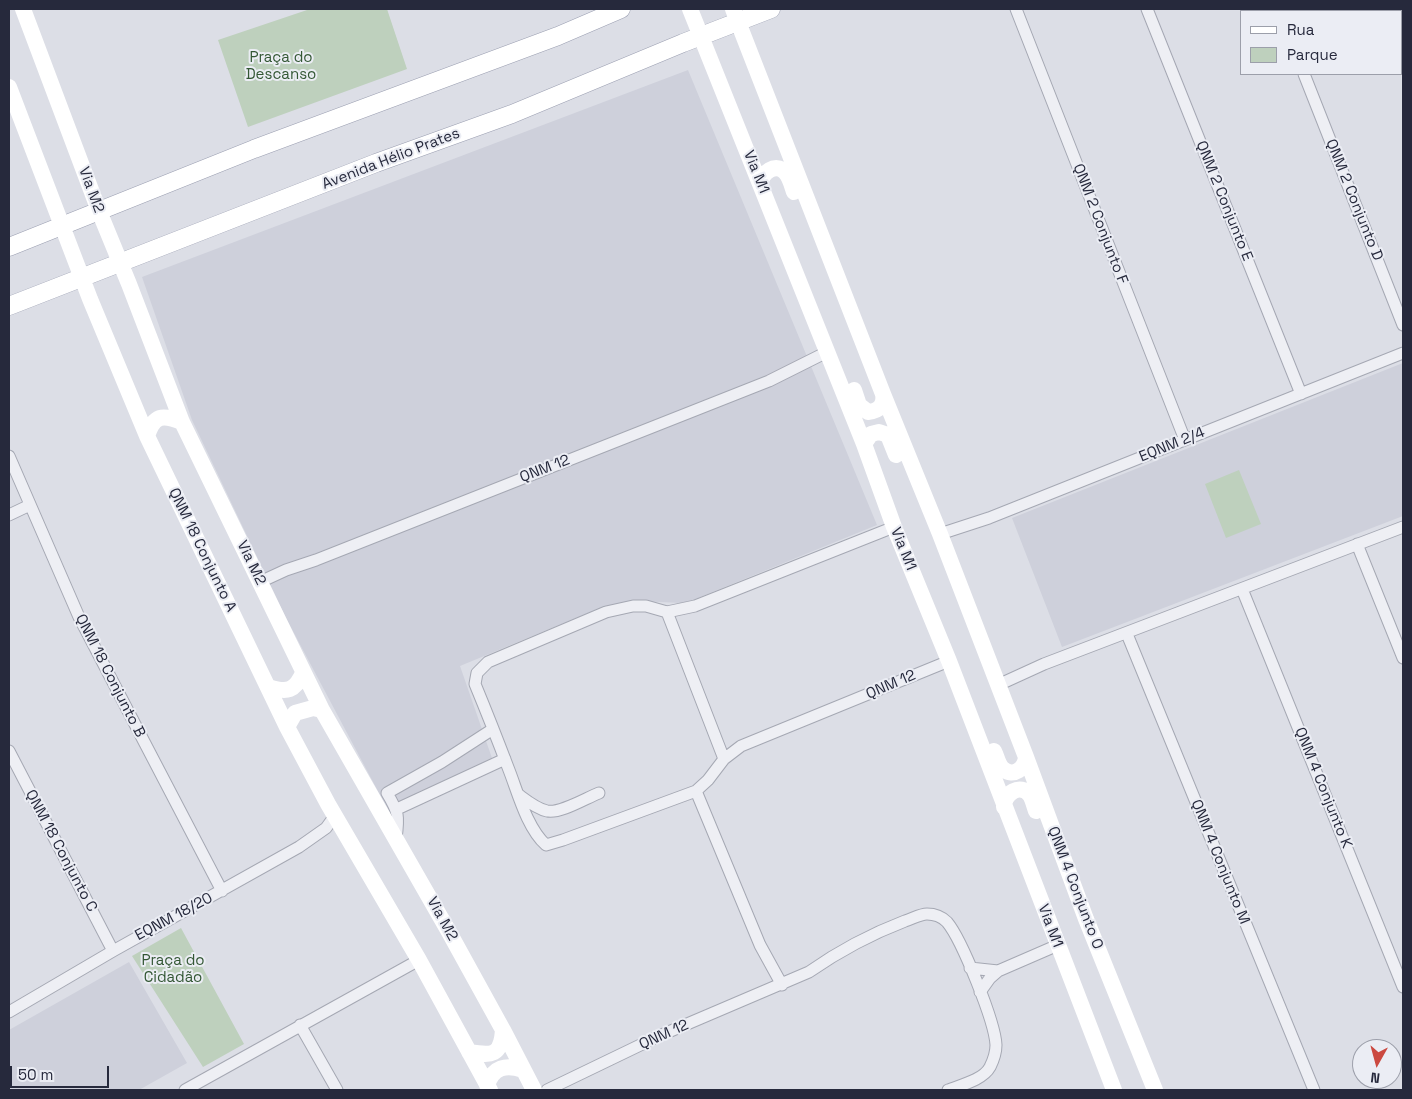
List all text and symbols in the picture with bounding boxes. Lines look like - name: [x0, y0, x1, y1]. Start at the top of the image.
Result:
- legend: [1240, 10, 1402, 75]
- text: Rua: [1287, 20, 1314, 39]
- text: Parque: [1287, 45, 1338, 64]
- park label: Praça do Descanso: [246, 49, 316, 84]
- street label: Avenida Hélio Prates: [320, 124, 462, 194]
- street label: QNM 2 Conjunto D: [1321, 137, 1387, 263]
- street label: QNM 2 Conjunto E: [1192, 138, 1256, 264]
- street label: Via M1: [739, 148, 773, 196]
- street label: QNM 2 Conjunto F: [1069, 161, 1131, 287]
- street label: Via M2: [74, 165, 108, 215]
- street label: EQNM 2/4: [1137, 424, 1207, 466]
- street label: QNM 12: [517, 451, 573, 487]
- street label: QNM 18 Conjunto A: [164, 485, 240, 615]
- street label: Via M1: [886, 525, 920, 573]
- street label: Via M2: [233, 538, 269, 588]
- street label: QNM 18 Conjunto B: [71, 611, 149, 741]
- street label: QNM 12: [863, 667, 919, 703]
- street label: QNM 4 Conjunto K: [1291, 725, 1355, 851]
- street label: QNM 18 Conjunto C: [21, 787, 101, 915]
- street label: QNM 4 Conjunto M: [1187, 797, 1253, 927]
- street label: QNM 4 Conjunto O: [1043, 824, 1107, 952]
- street label: EQNM 18/20: [132, 889, 216, 945]
- street label: Via M2: [423, 894, 461, 944]
- street label: Via M1: [1034, 902, 1066, 950]
- park label: Praça do Cidadão: [141, 952, 205, 987]
- street label: QNM 12: [637, 1016, 691, 1054]
- north arrow: [1352, 1039, 1402, 1089]
- scale bar: [12, 1056, 111, 1088]
- text: 50 m: [18, 1065, 53, 1084]
- text: N: [1370, 1068, 1381, 1087]

